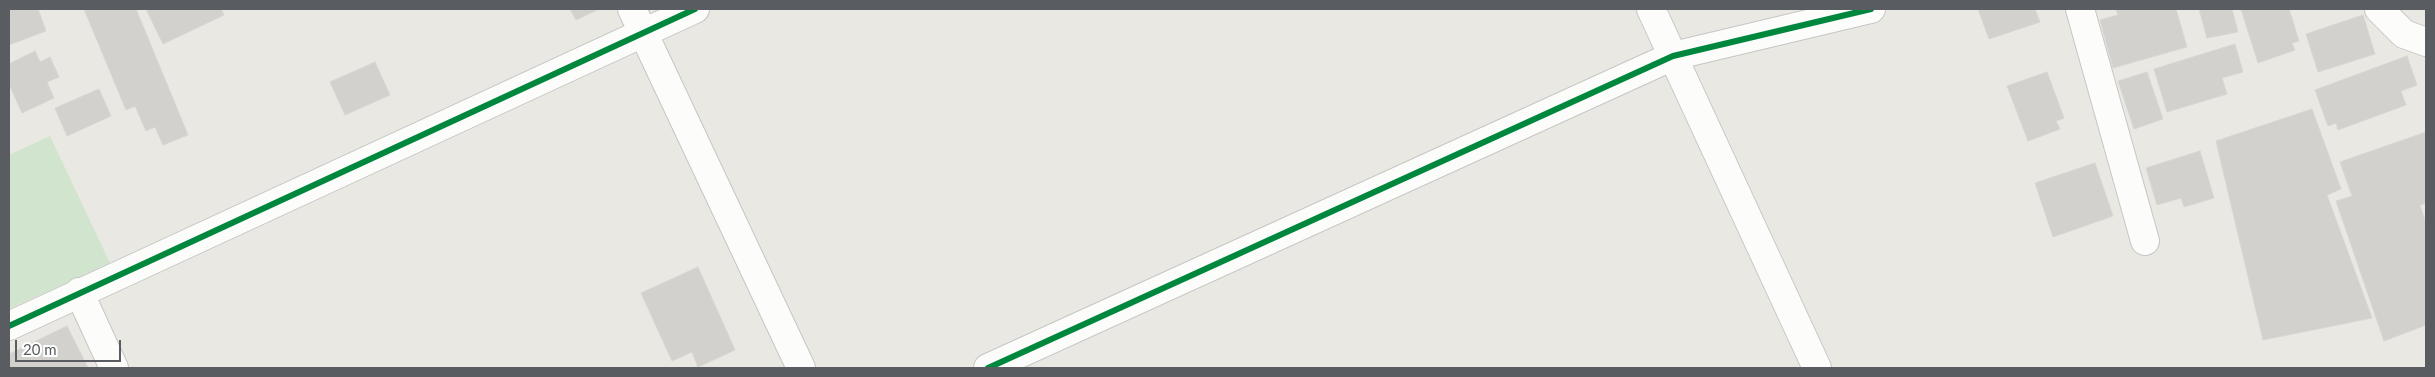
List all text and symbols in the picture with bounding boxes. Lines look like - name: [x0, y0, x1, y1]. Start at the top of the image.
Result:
- scale bar: [18, 330, 124, 362]
- text: 20 m: [23, 340, 57, 358]

